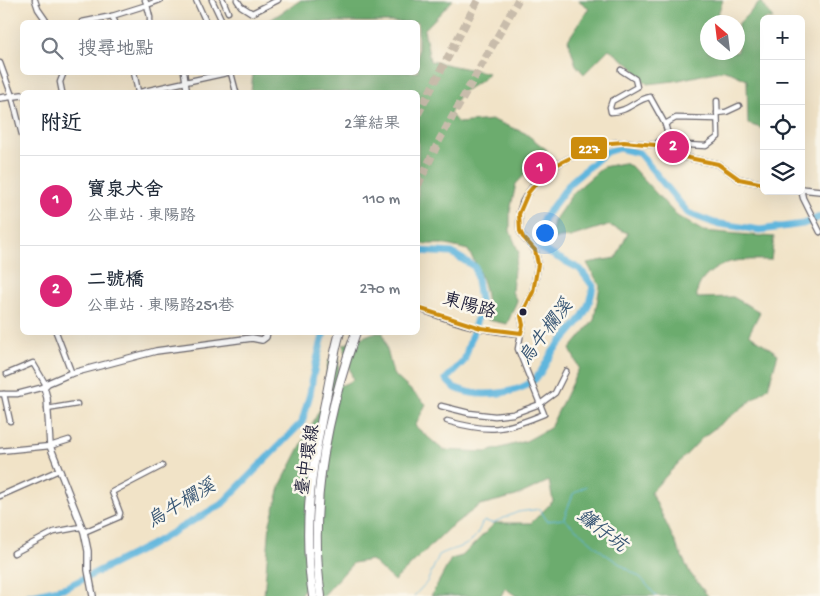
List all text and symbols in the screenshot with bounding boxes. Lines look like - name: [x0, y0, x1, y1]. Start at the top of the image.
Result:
- north arrow: [700, 15, 745, 60]
- map controls: [760, 15, 805, 195]
- button: +: [760, 15, 805, 60]
- search box: [20, 20, 420, 75]
- icon: search: [38, 34, 66, 62]
- text: 搜尋地點: [78, 39, 154, 62]
- button: −: [760, 60, 805, 105]
- button: locate: [760, 105, 805, 150]
- text: 附近: [40, 113, 82, 138]
- text: 2筆結果: [344, 116, 400, 135]
- pin: 2: [657, 128, 689, 166]
- line badge: 227: [570, 136, 608, 160]
- text: 227: [578, 142, 600, 159]
- pin: 1: [524, 149, 556, 187]
- button: layers: [760, 150, 805, 195]
- text: 寶泉犬舍: [87, 180, 163, 203]
- text: 1: [53, 191, 59, 210]
- text: 110 m: [363, 191, 400, 210]
- text: 公車站 · 東陽路: [87, 208, 196, 227]
- your location: [532, 220, 558, 246]
- text: 二號橋: [87, 270, 144, 293]
- text: 2: [52, 281, 60, 300]
- text: 270 m: [360, 281, 400, 300]
- street label: 東陽路: [440, 289, 498, 325]
- water label: 烏牛欄溪: [514, 294, 580, 370]
- text: 公車站 · 東陽路251巷: [87, 298, 234, 317]
- unlabelled marker: [518, 307, 528, 317]
- street label: 臺中環線: [292, 423, 325, 497]
- water label: 烏牛欄溪: [143, 474, 221, 534]
- water label: 鐮仔坑: [571, 505, 633, 560]

